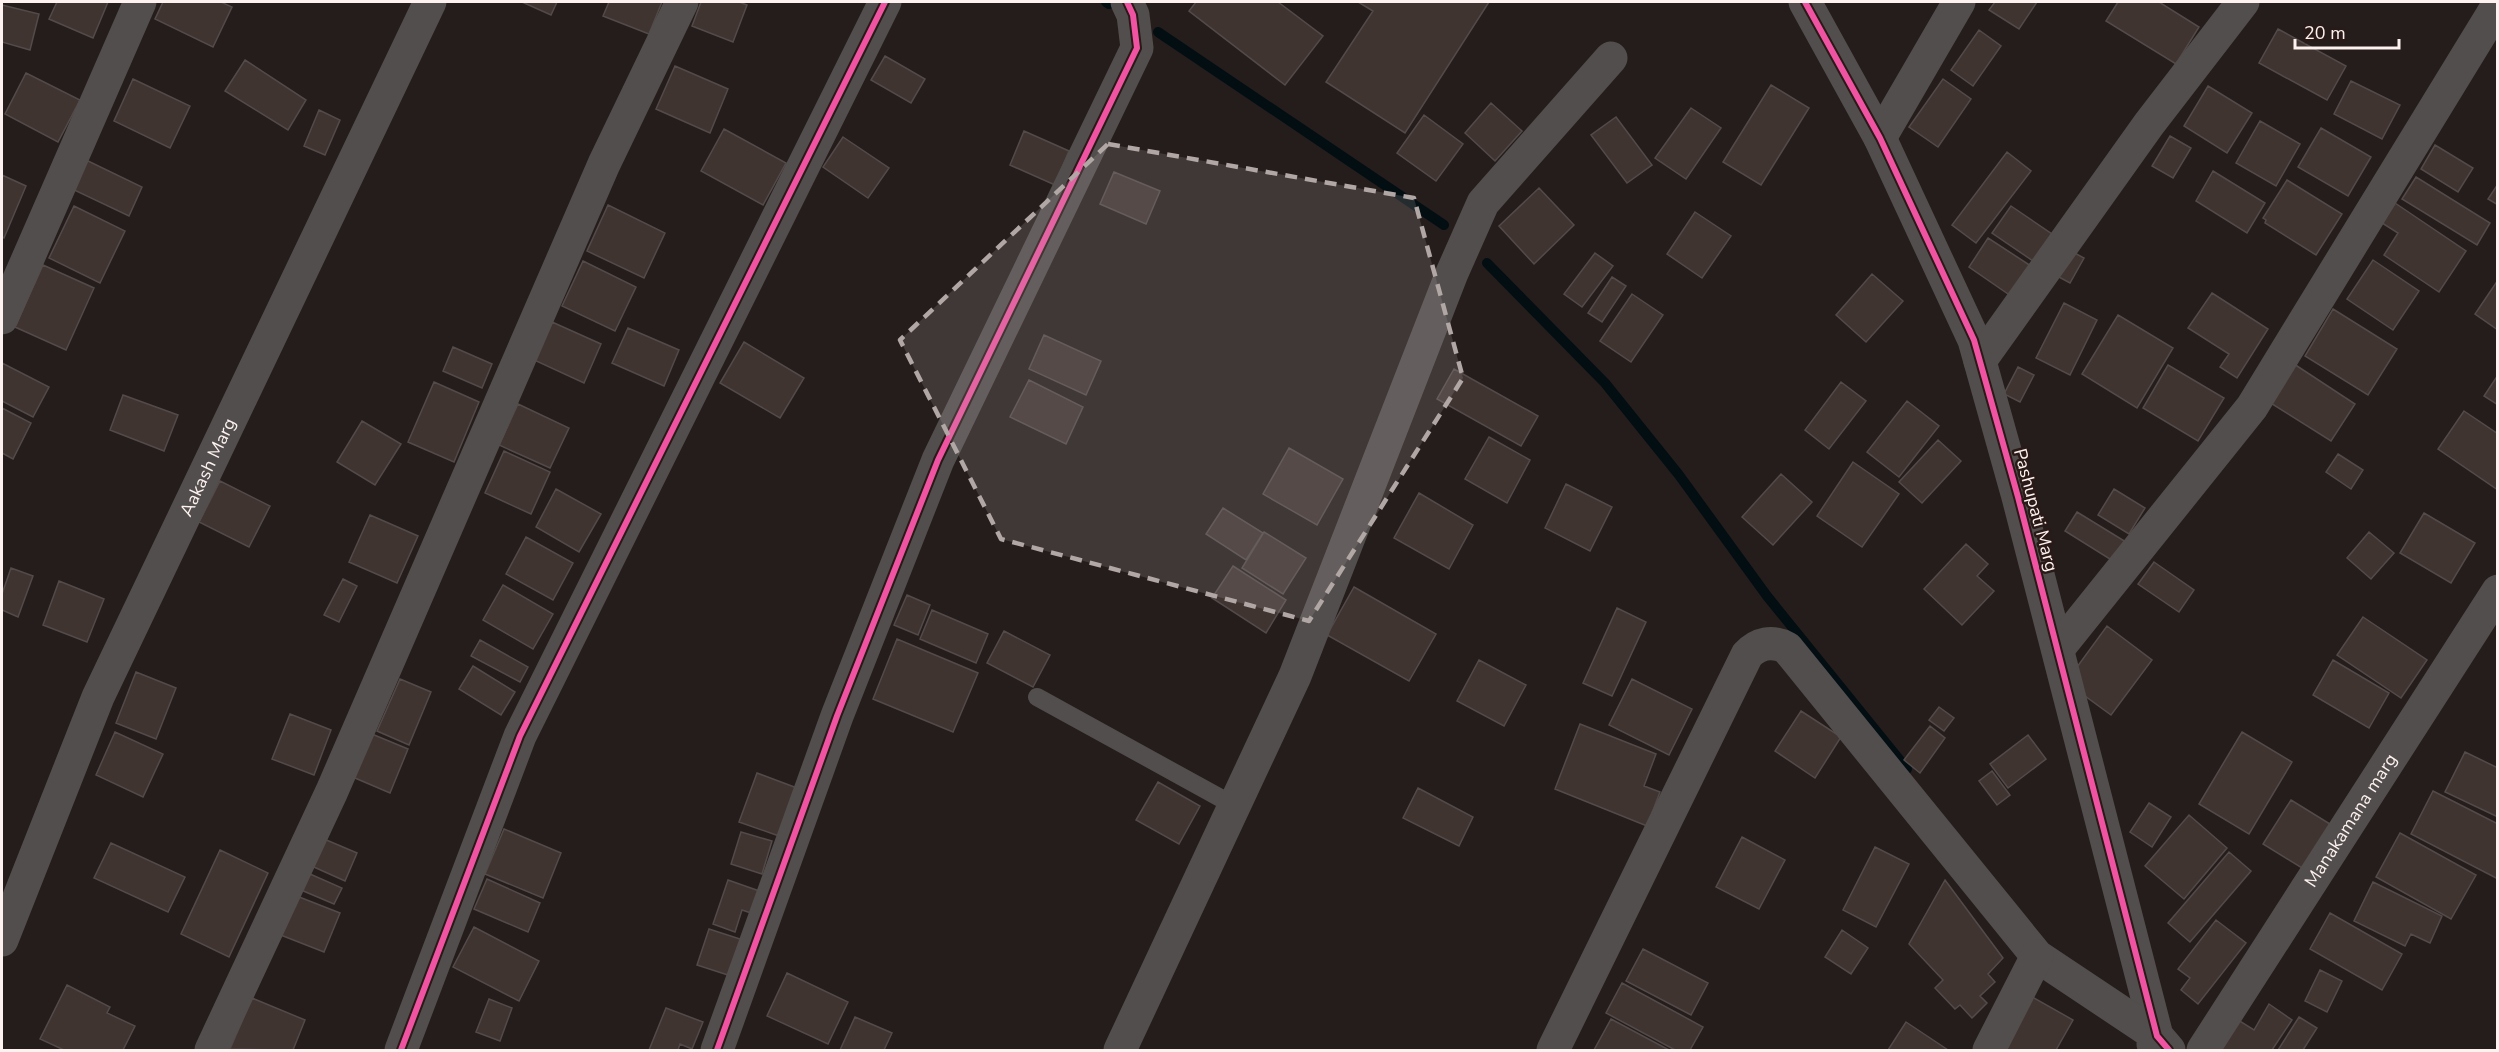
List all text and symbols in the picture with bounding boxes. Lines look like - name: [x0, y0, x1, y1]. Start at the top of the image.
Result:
- scale bar: [2295, 12, 2398, 50]
- text: 20 m: [2304, 21, 2346, 45]
- street label: Aakash Marg: [174, 414, 242, 520]
- street label: Pashupati Marg: [2008, 446, 2064, 574]
- street label: Manakamana marg: [2299, 749, 2402, 892]

